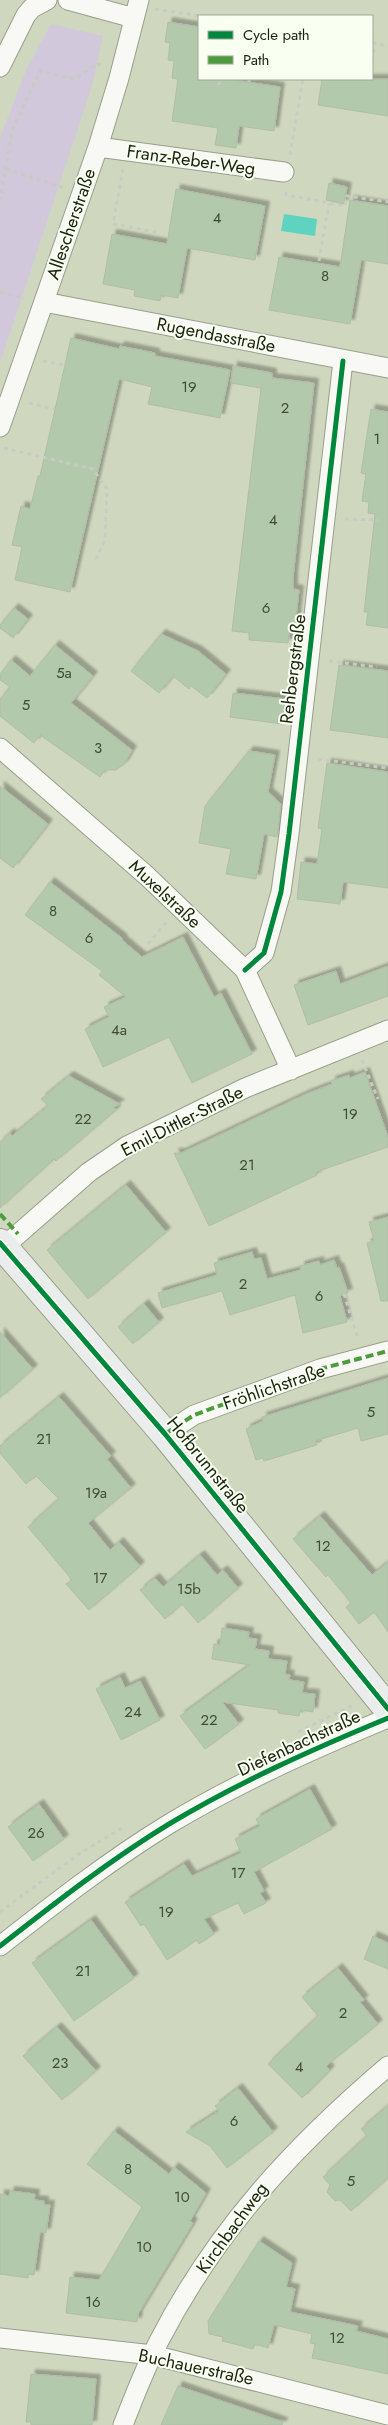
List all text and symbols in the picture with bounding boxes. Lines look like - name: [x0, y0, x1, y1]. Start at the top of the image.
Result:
- legend: [198, 15, 373, 80]
- text: Cycle path: [243, 24, 310, 46]
- text: Path: [243, 49, 269, 71]
- street label: Franz-Reber-Weg: [125, 138, 257, 182]
- street label: Allescherstraße: [40, 165, 102, 283]
- house number: 4: [213, 207, 222, 229]
- house number: 8: [321, 265, 329, 287]
- street label: Rugendasstraße: [154, 311, 278, 359]
- house number: 19: [181, 376, 197, 398]
- house number: 2: [281, 397, 289, 419]
- house number: 1: [374, 428, 380, 450]
- house number: 4: [269, 509, 278, 531]
- house number: 6: [262, 597, 270, 619]
- street label: Rehbergstraße: [273, 613, 313, 725]
- house number: 5a: [56, 662, 72, 684]
- house number: 5: [22, 694, 30, 716]
- house number: 3: [94, 737, 102, 759]
- street label: Muxelstraße: [123, 854, 207, 934]
- house number: 8: [49, 900, 57, 922]
- house number: 6: [85, 927, 93, 949]
- house number: 4a: [111, 1019, 127, 1041]
- street label: Emil-Dittler-Straße: [116, 1079, 248, 1163]
- house number: 19: [342, 1103, 358, 1125]
- house number: 22: [74, 1108, 92, 1130]
- house number: 21: [239, 1154, 255, 1176]
- house number: 2: [239, 1273, 247, 1295]
- house number: 6: [315, 1285, 323, 1307]
- street label: Fröhlichstraße: [219, 1357, 329, 1417]
- house number: 5: [367, 1401, 375, 1423]
- street label: Hofbrunnstraße: [161, 1411, 255, 1519]
- house number: 21: [36, 1428, 52, 1450]
- house number: 19a: [85, 1482, 107, 1504]
- house number: 12: [315, 1535, 331, 1557]
- house number: 17: [93, 1567, 107, 1589]
- house number: 15b: [177, 1578, 201, 1600]
- house number: 24: [124, 1701, 142, 1723]
- street label: Diefenbachstraße: [233, 1703, 365, 1783]
- house number: 22: [200, 1709, 218, 1731]
- house number: 26: [27, 1822, 45, 1844]
- house number: 17: [231, 1862, 245, 1884]
- house number: 19: [158, 1901, 174, 1923]
- house number: 21: [75, 1960, 91, 1982]
- house number: 2: [339, 2002, 347, 2024]
- house number: 23: [52, 2052, 68, 2074]
- house number: 4: [295, 2056, 304, 2078]
- house number: 6: [230, 2110, 238, 2132]
- house number: 8: [124, 2158, 132, 2180]
- house number: 5: [347, 2170, 355, 2192]
- street label: Kirchbachweg: [190, 2177, 274, 2279]
- house number: 10: [174, 2186, 190, 2208]
- house number: 10: [136, 2236, 152, 2258]
- house number: 16: [85, 2291, 101, 2313]
- house number: 12: [329, 2327, 345, 2349]
- street label: Buchauerstraße: [136, 2342, 256, 2392]

